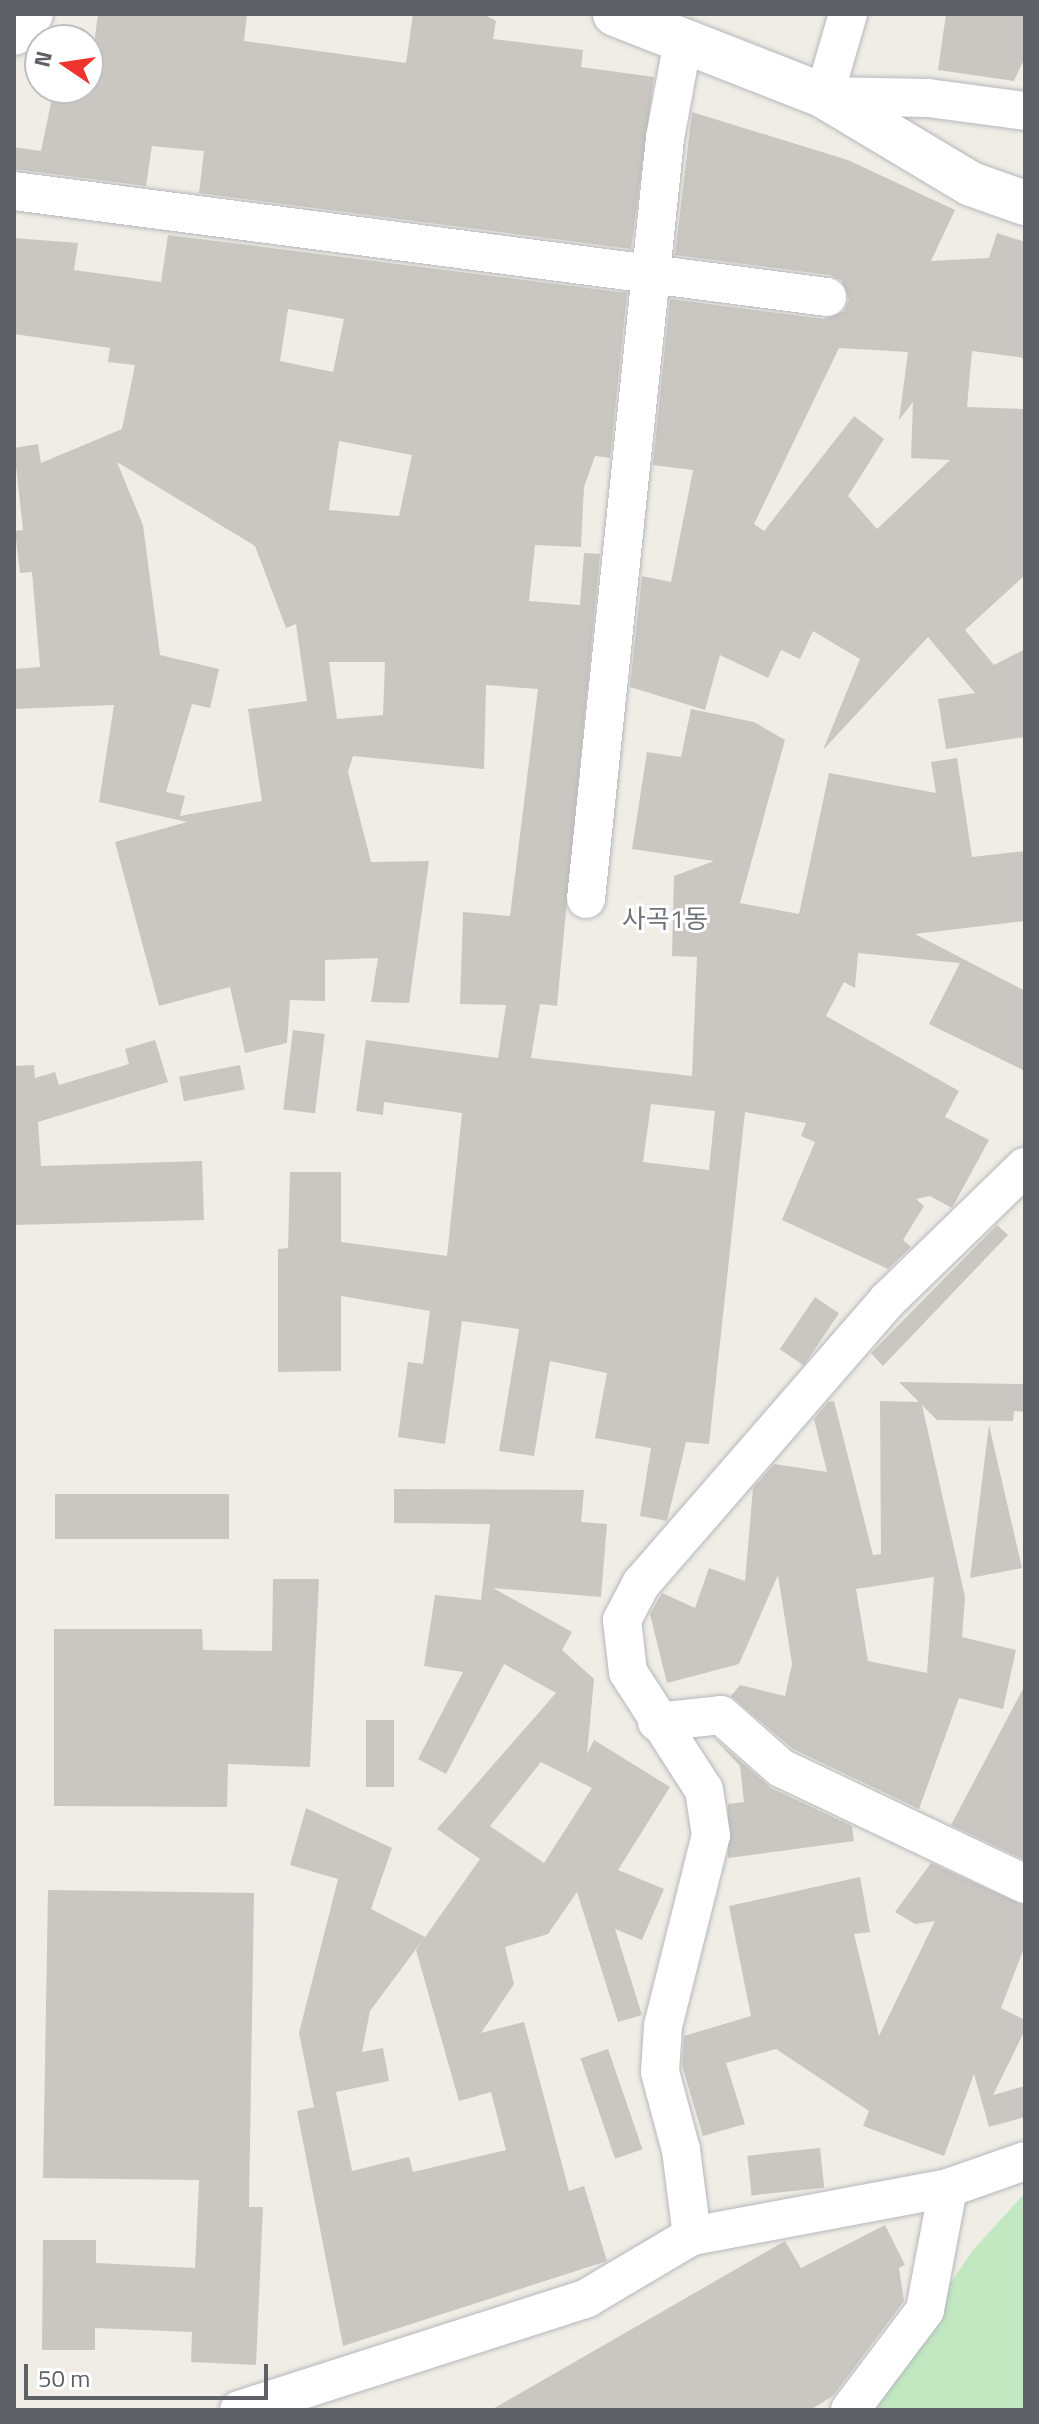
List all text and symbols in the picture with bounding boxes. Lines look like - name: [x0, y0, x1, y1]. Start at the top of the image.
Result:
- north arrow: [24, 24, 104, 104]
- text: N: [24, 48, 61, 70]
- district label: 사곡1동: [622, 903, 708, 935]
- scale bar: [28, 2348, 272, 2398]
- text: 50 m: [38, 2360, 90, 2396]

